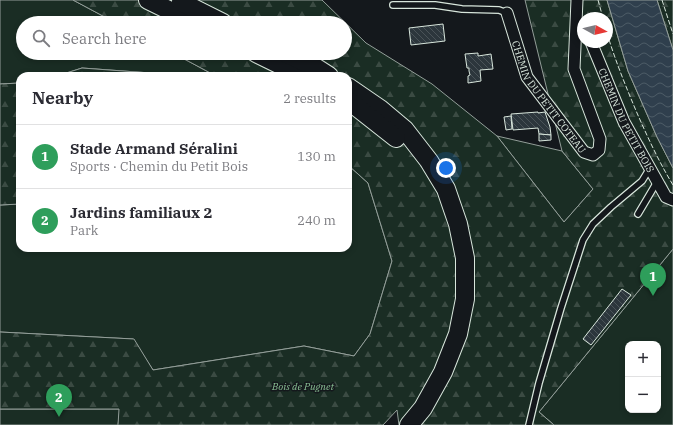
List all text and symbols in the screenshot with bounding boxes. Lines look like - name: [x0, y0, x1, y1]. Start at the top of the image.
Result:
- north arrow: [577, 12, 613, 48]
- search box: [16, 16, 352, 60]
- icon: search: [30, 27, 52, 49]
- text: Search here: [62, 29, 147, 48]
- street label: CHEMIN DU PETIT COTEAU: [509, 39, 589, 156]
- street label: CHEMIN DU PETIT BOIS: [595, 66, 657, 175]
- text: Nearby: [32, 87, 93, 109]
- text: 2 results: [283, 90, 336, 107]
- text: Stade Armand Séralini: [70, 139, 238, 158]
- text: 1: [41, 148, 49, 165]
- text: 130 m: [297, 148, 336, 165]
- text: Sports · Chemin du Petit Bois: [70, 158, 248, 175]
- your location: [436, 158, 456, 178]
- text: Jardins familiaux 2: [70, 203, 212, 222]
- text: 2: [41, 212, 49, 229]
- text: 240 m: [297, 212, 336, 229]
- text: Park: [70, 222, 98, 239]
- pin: 1: [640, 263, 666, 296]
- map controls: [625, 341, 661, 413]
- button: +: [625, 341, 661, 377]
- button: −: [625, 377, 661, 413]
- park label: Bois de Pugnet: [271, 380, 334, 393]
- pin: 2: [46, 384, 72, 417]

